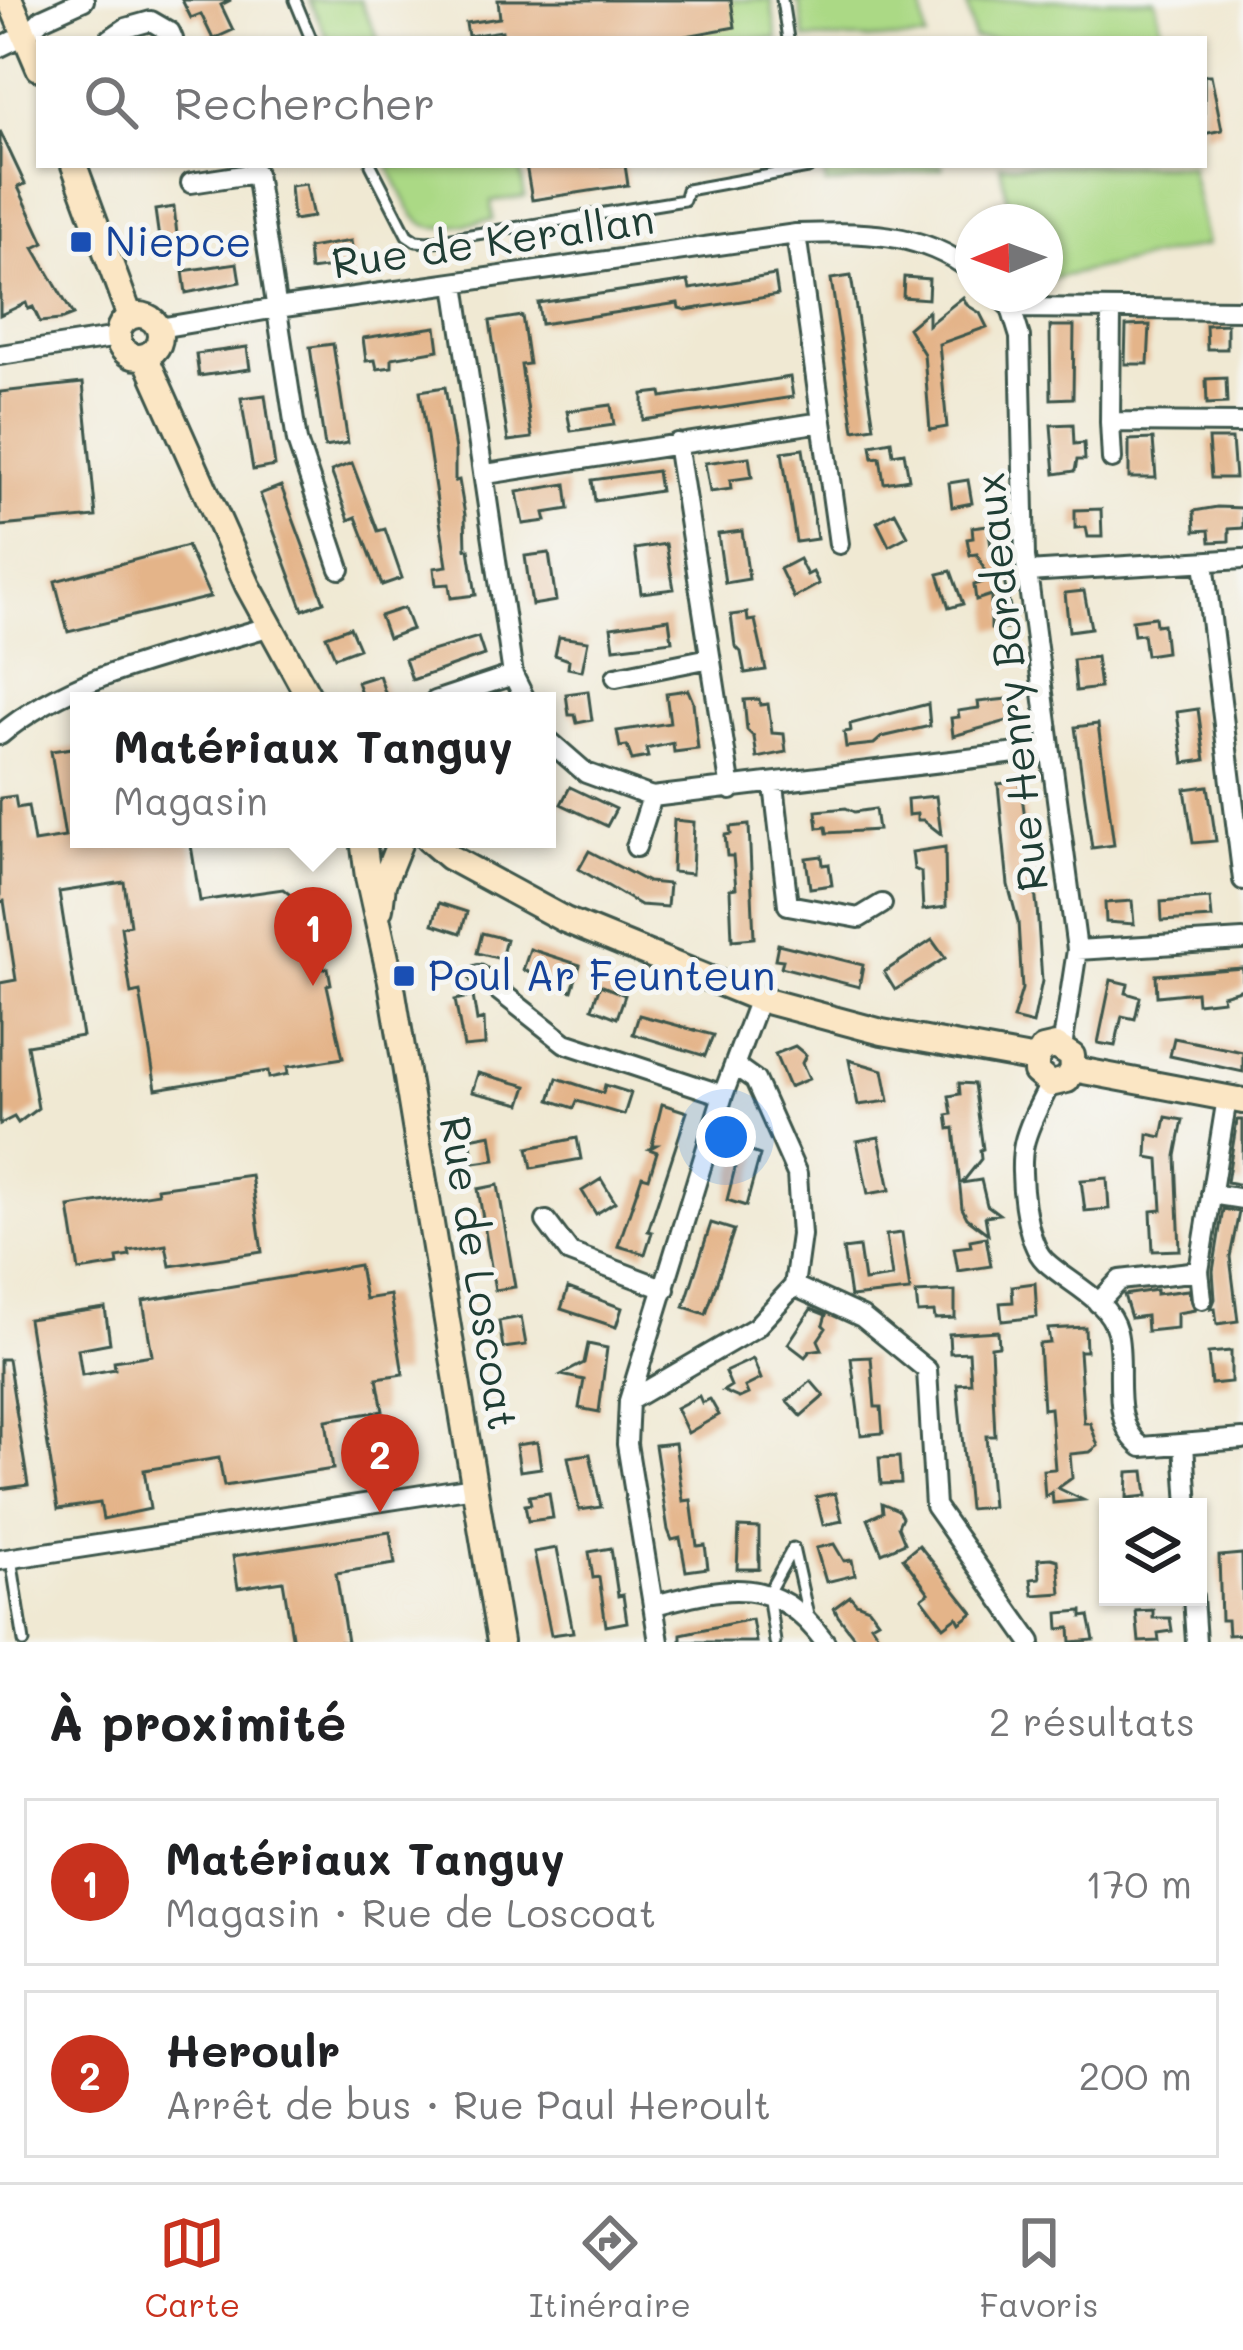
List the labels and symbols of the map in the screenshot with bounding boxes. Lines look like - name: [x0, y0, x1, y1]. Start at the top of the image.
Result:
- street label: Rue de Kerallan: [328, 190, 657, 289]
- north arrow: [955, 204, 1063, 312]
- place label: Niepce: [105, 213, 251, 268]
- marker: Niepce: [68, 229, 94, 255]
- street label: Rue Henry Bordeaux: [960, 470, 1059, 894]
- pin: 1: [274, 887, 352, 986]
- place label: Poul Ar Feunteun: [428, 947, 776, 1002]
- marker: Poul Ar Feunteun: [391, 963, 417, 989]
- your location: [696, 1107, 756, 1167]
- street label: Rue de Loscoat: [429, 1112, 532, 1434]
- pin: 2: [341, 1414, 419, 1513]

